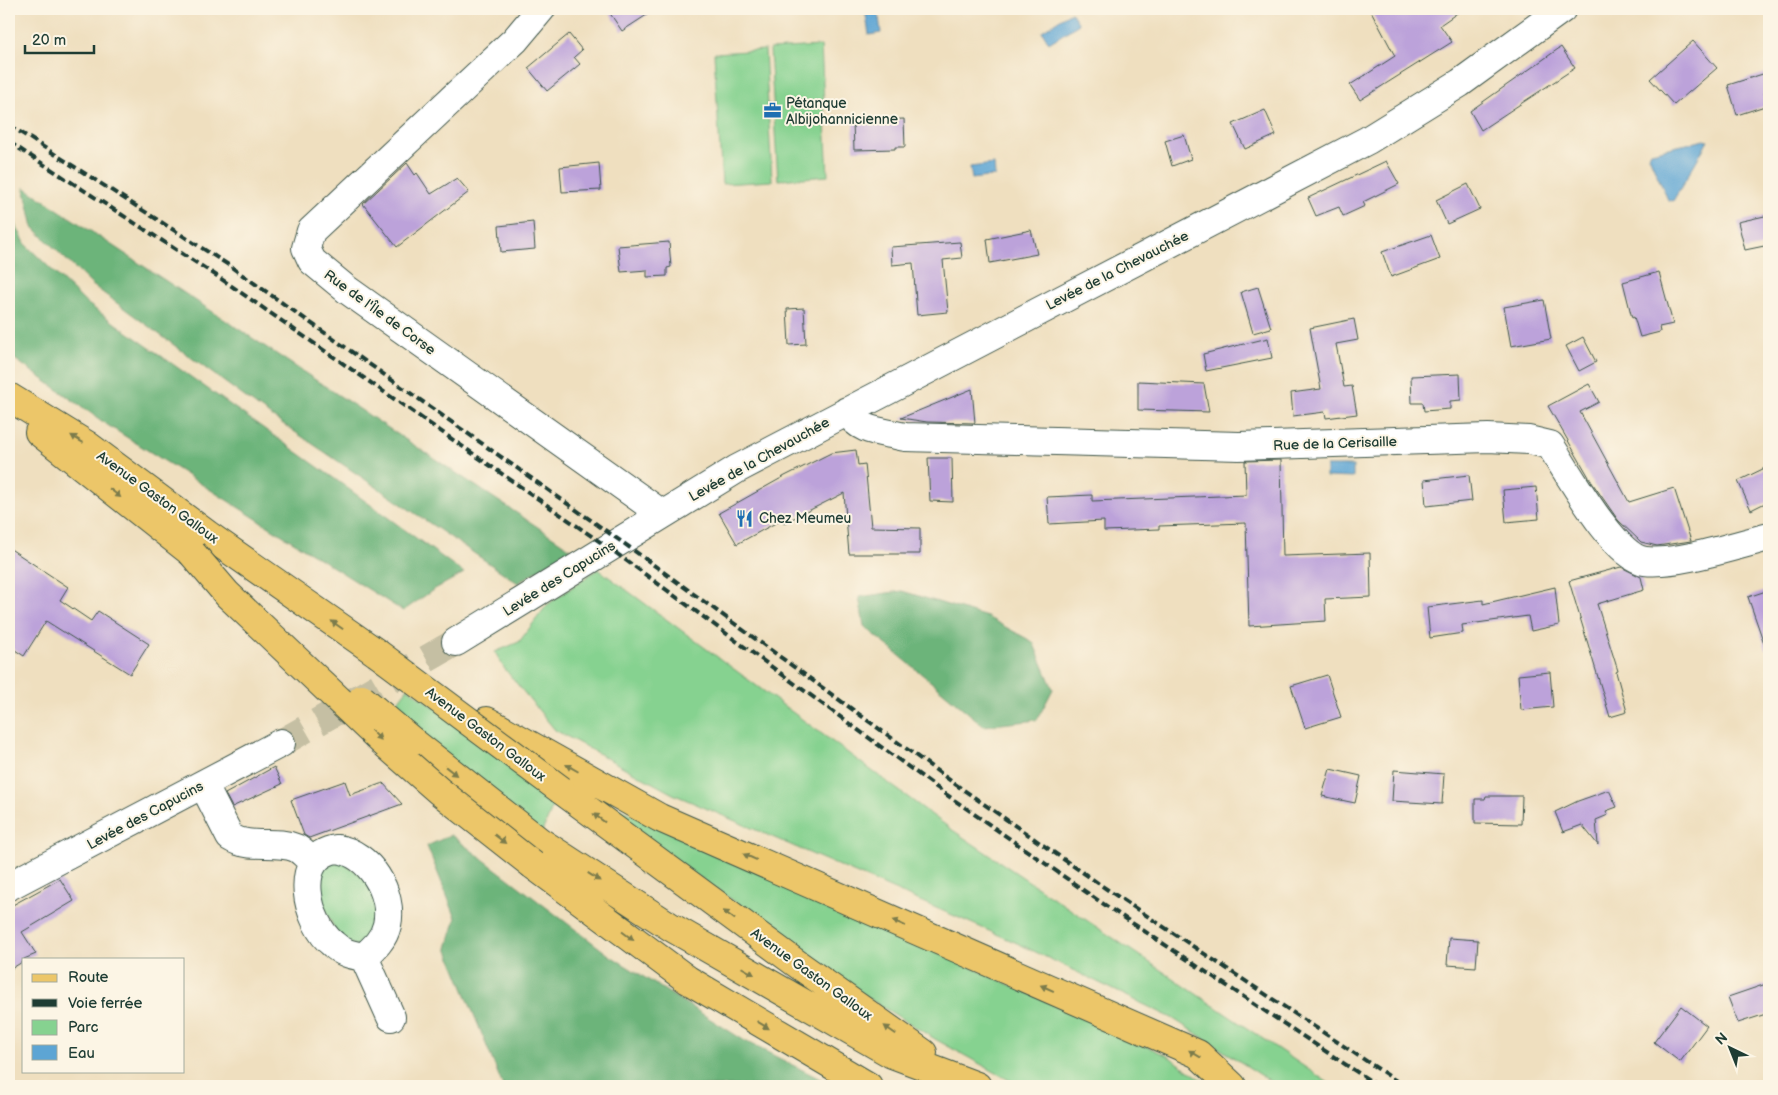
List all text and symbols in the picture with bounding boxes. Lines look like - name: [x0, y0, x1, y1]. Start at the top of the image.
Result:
- scale bar: [25, 22, 94, 54]
- text: 20 m: [32, 31, 66, 50]
- place label: Pétanque Albijohannicienne: [786, 95, 898, 128]
- office icon: Pétanque Albijohannicienne: [762, 101, 782, 121]
- street label: Levée de la Chevauchée: [1043, 227, 1191, 314]
- street label: Rue de l'Île de Corse: [321, 265, 439, 359]
- street label: Levée de la Chevauchée: [686, 414, 832, 505]
- street label: Rue de la Cerisaille: [1273, 433, 1397, 454]
- one-way arrow: [70, 434, 83, 443]
- street label: Avenue Gaston Galloux: [94, 448, 222, 548]
- one-way arrow: [108, 488, 122, 498]
- restaurant icon: Chez Meumeu: [735, 508, 755, 528]
- place label: Chez Meumeu: [759, 510, 851, 527]
- street label: Levée des Capucins: [500, 537, 619, 620]
- one-way arrow: [330, 620, 344, 630]
- street label: Avenue Gaston Galloux: [422, 684, 550, 785]
- one-way arrow: [369, 729, 381, 741]
- one-way arrow: [565, 764, 580, 772]
- one-way arrow: [444, 766, 458, 776]
- street label: Levée des Capucins: [84, 778, 206, 853]
- one-way arrow: [592, 813, 606, 823]
- one-way arrow: [493, 834, 506, 845]
- one-way arrow: [743, 853, 757, 861]
- one-way arrow: [588, 872, 601, 882]
- one-way arrow: [722, 910, 736, 920]
- one-way arrow: [892, 918, 906, 926]
- street label: Avenue Gaston Galloux: [748, 925, 876, 1025]
- one-way arrow: [621, 930, 634, 941]
- legend: [22, 958, 185, 1072]
- one-way arrow: [741, 966, 754, 975]
- text: Route: [68, 968, 109, 987]
- one-way arrow: [1040, 984, 1054, 992]
- text: Voie ferrée: [68, 994, 143, 1013]
- text: Parc: [68, 1018, 98, 1037]
- one-way arrow: [757, 1021, 770, 1030]
- north arrow: [1706, 1022, 1756, 1072]
- one-way arrow: [883, 1025, 897, 1035]
- text: N: [1712, 1029, 1731, 1049]
- text: Eau: [68, 1044, 95, 1063]
- one-way arrow: [1189, 1050, 1202, 1059]

